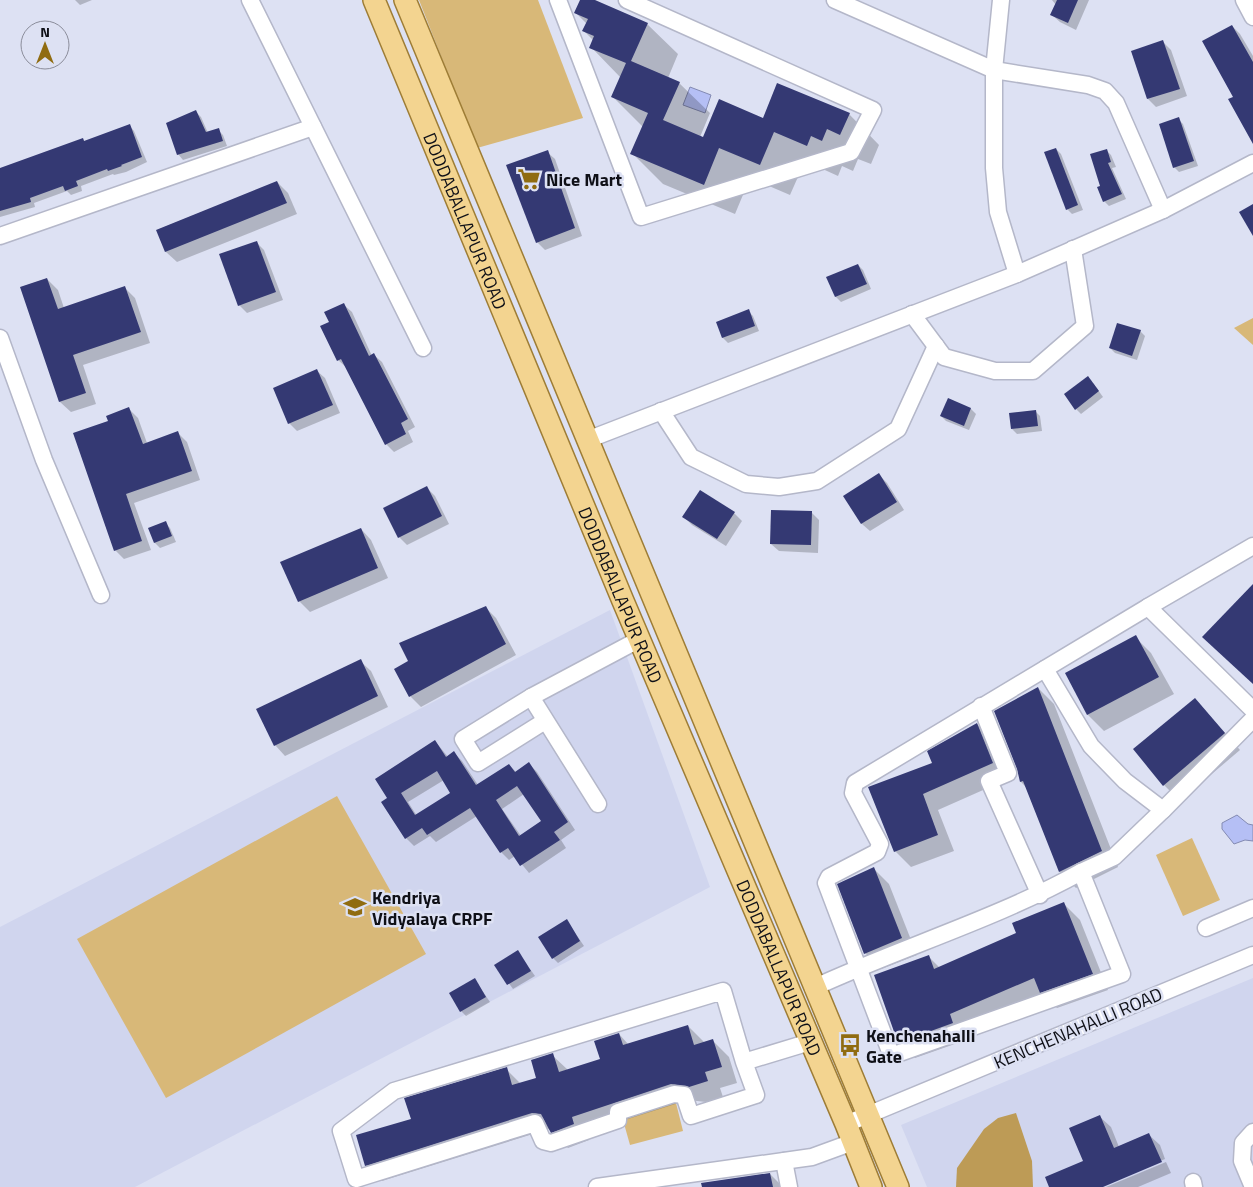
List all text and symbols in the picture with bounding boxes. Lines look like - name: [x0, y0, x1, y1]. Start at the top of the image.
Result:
- north arrow: [20, 20, 70, 70]
- text: N: [40, 21, 50, 42]
- street label: DODDABALLAPUR ROAD: [417, 128, 514, 313]
- supermarket icon: Nice Mart: [516, 166, 542, 192]
- place label: Nice Mart: [546, 166, 623, 193]
- street label: DODDABALLAPUR ROAD: [572, 502, 670, 687]
- street label: DODDABALLAPUR ROAD: [730, 875, 829, 1060]
- place label: Kendriya Vidyalaya CRPF: [372, 884, 493, 932]
- school or university icon: Kendriya Vidyalaya CRPF: [342, 894, 368, 920]
- street label: KENCHENAHALLI ROAD: [990, 980, 1166, 1076]
- place label: Kenchenahalli Gate: [866, 1022, 975, 1070]
- bus stop icon: Kenchenahalli Gate: [837, 1032, 863, 1058]

